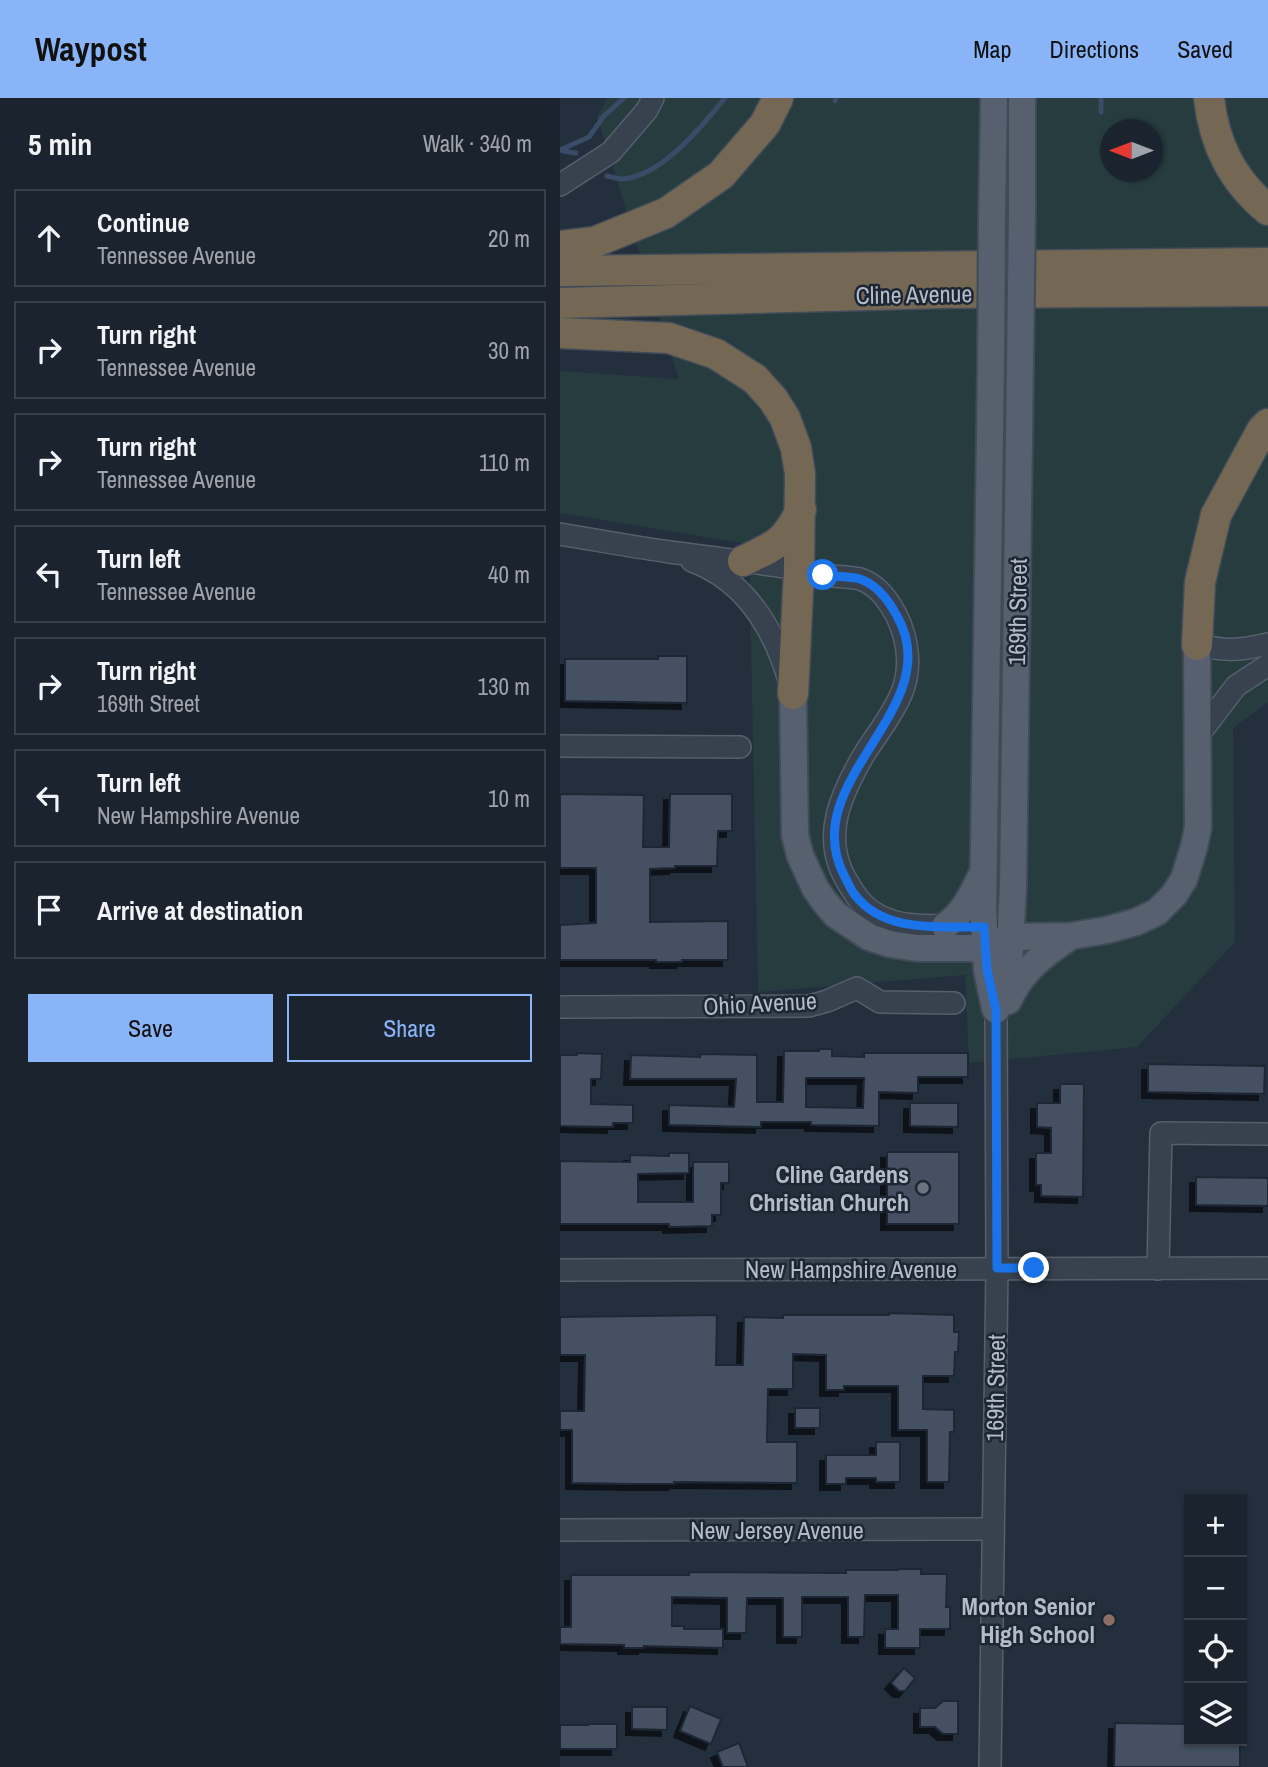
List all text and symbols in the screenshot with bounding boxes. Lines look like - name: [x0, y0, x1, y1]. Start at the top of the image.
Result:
- text: Waypost: [35, 27, 147, 71]
- text: Map: [973, 33, 1011, 65]
- text: Directions: [1049, 33, 1139, 65]
- text: Saved: [1177, 33, 1233, 65]
- north arrow: [1100, 119, 1163, 182]
- text: 5 min: [28, 124, 92, 164]
- text: Walk · 340 m: [423, 128, 532, 159]
- text: Continue: [97, 205, 189, 240]
- icon: ahead: [30, 219, 68, 257]
- text: 20 m: [488, 223, 530, 254]
- text: Tennessee Avenue: [97, 240, 256, 271]
- street label: Cline Avenue: [855, 277, 973, 311]
- text: Turn right: [97, 317, 196, 352]
- icon: right: [30, 331, 68, 369]
- text: 30 m: [488, 335, 530, 366]
- text: Tennessee Avenue: [97, 352, 256, 383]
- text: Turn right: [97, 429, 196, 464]
- icon: right: [30, 443, 68, 481]
- text: 110 m: [479, 447, 530, 478]
- text: Tennessee Avenue: [97, 464, 256, 495]
- text: Turn left: [97, 541, 181, 576]
- icon: left: [30, 555, 68, 593]
- street label: 169th Street: [1000, 558, 1034, 666]
- text: 40 m: [488, 559, 530, 590]
- route start: [807, 559, 838, 590]
- text: Tennessee Avenue: [97, 576, 256, 607]
- text: Turn right: [97, 653, 196, 688]
- icon: right: [30, 667, 68, 705]
- text: 130 m: [478, 671, 530, 702]
- text: 169th Street: [97, 688, 200, 719]
- text: Turn left: [97, 765, 181, 800]
- icon: left: [30, 779, 68, 817]
- text: 10 m: [488, 783, 530, 814]
- text: New Hampshire Avenue: [97, 800, 300, 831]
- icon: arrive: [30, 891, 68, 929]
- text: Arrive at destination: [97, 893, 303, 928]
- street label: Ohio Avenue: [702, 984, 818, 1022]
- button: Save: [28, 994, 273, 1062]
- button: Share: [287, 994, 532, 1062]
- place label: Cline Gardens Christian Church: [749, 1158, 909, 1218]
- marker: Cline Gardens Christian Church: [915, 1180, 931, 1196]
- route end: [1018, 1252, 1049, 1283]
- street label: New Hampshire Avenue: [745, 1253, 957, 1285]
- street label: 169th Street: [978, 1334, 1012, 1442]
- map controls: [1184, 1494, 1247, 1746]
- button: +: [1184, 1494, 1247, 1557]
- street label: New Jersey Avenue: [690, 1514, 864, 1546]
- button: −: [1184, 1557, 1247, 1620]
- place label: Morton Senior High School: [962, 1590, 1095, 1650]
- marker: Morton Senior High School: [1101, 1612, 1117, 1628]
- button: locate: [1184, 1620, 1247, 1683]
- button: layers: [1184, 1683, 1247, 1746]

